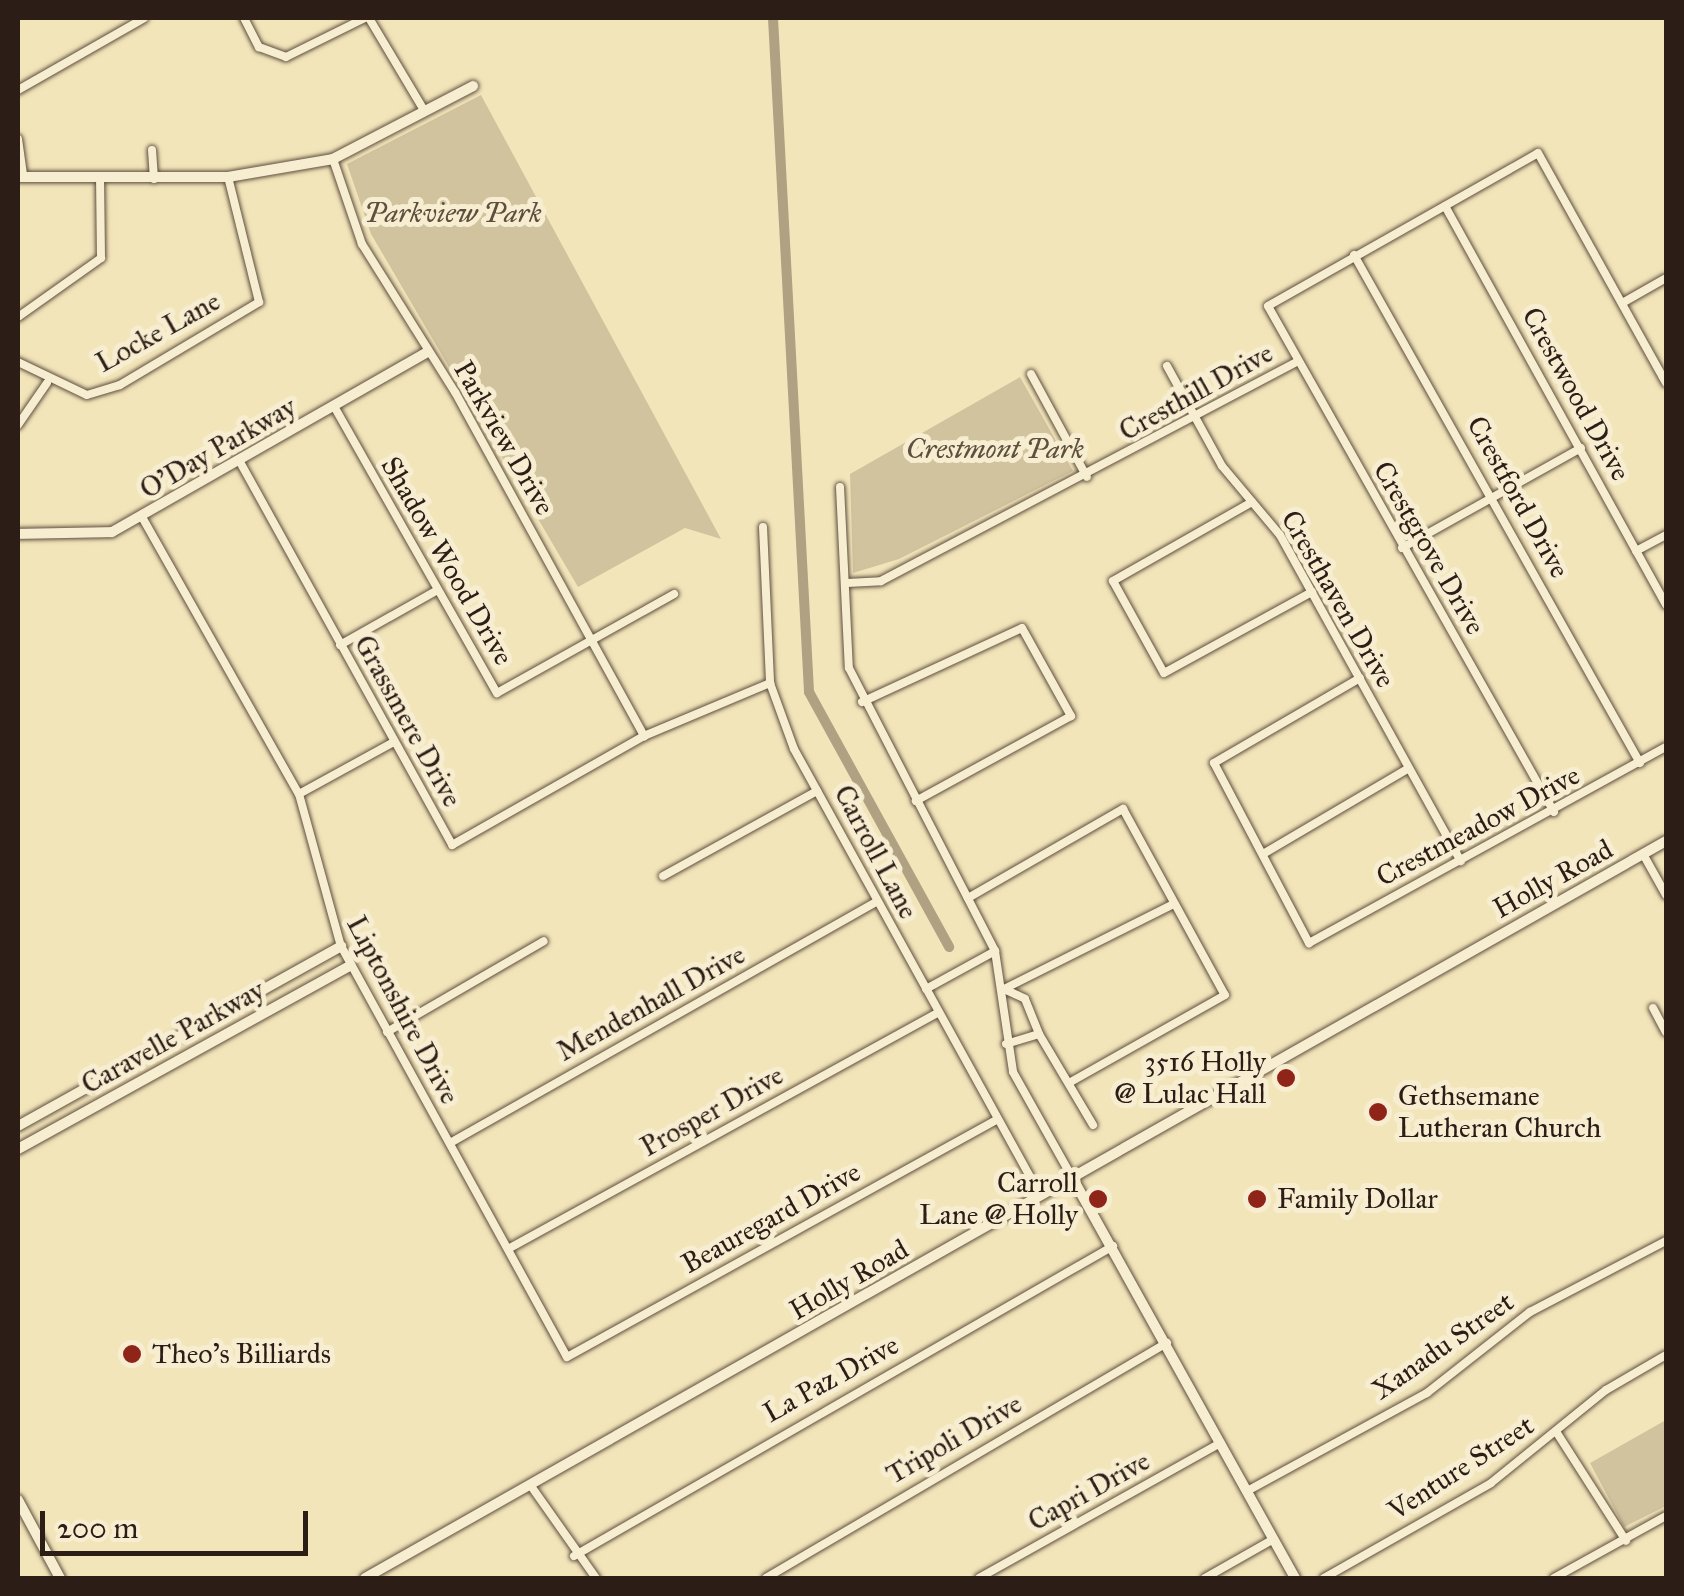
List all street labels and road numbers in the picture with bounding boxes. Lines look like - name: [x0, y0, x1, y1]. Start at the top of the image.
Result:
- street label: Locke Lane: [90, 284, 226, 380]
- street label: Crestwood Drive: [1515, 302, 1637, 486]
- street label: Cresthill Drive: [1113, 336, 1279, 448]
- street label: Parkview Drive: [446, 355, 562, 521]
- street label: O'Day Parkway: [134, 390, 302, 506]
- street label: Crestford Drive: [1460, 410, 1576, 584]
- street label: Shadow Wood Drive: [374, 451, 520, 671]
- street label: Crestgrove Drive: [1366, 456, 1492, 640]
- street label: Cresthaven Drive: [1274, 504, 1402, 694]
- street label: Grassmere Drive: [347, 629, 469, 813]
- street label: Crestmeadow Drive: [1371, 758, 1585, 894]
- street label: Carroll Lane: [827, 779, 925, 925]
- street label: Holly Road: [1487, 832, 1619, 926]
- street label: Liptonshire Drive: [339, 910, 467, 1110]
- street label: Mendenhall Drive: [551, 938, 751, 1068]
- street label: Caravelle Parkway: [76, 973, 270, 1101]
- street label: Prosper Drive: [635, 1058, 789, 1164]
- street label: Beauregard Drive: [676, 1155, 866, 1281]
- street label: Holly Road: [784, 1233, 914, 1327]
- street label: Xanadu Street: [1366, 1285, 1520, 1407]
- street label: La Paz Drive: [757, 1328, 905, 1430]
- street label: Tripoli Drive: [880, 1387, 1028, 1491]
- street label: Venture Street: [1382, 1409, 1540, 1527]
- street label: Capri Drive: [1022, 1444, 1156, 1538]

